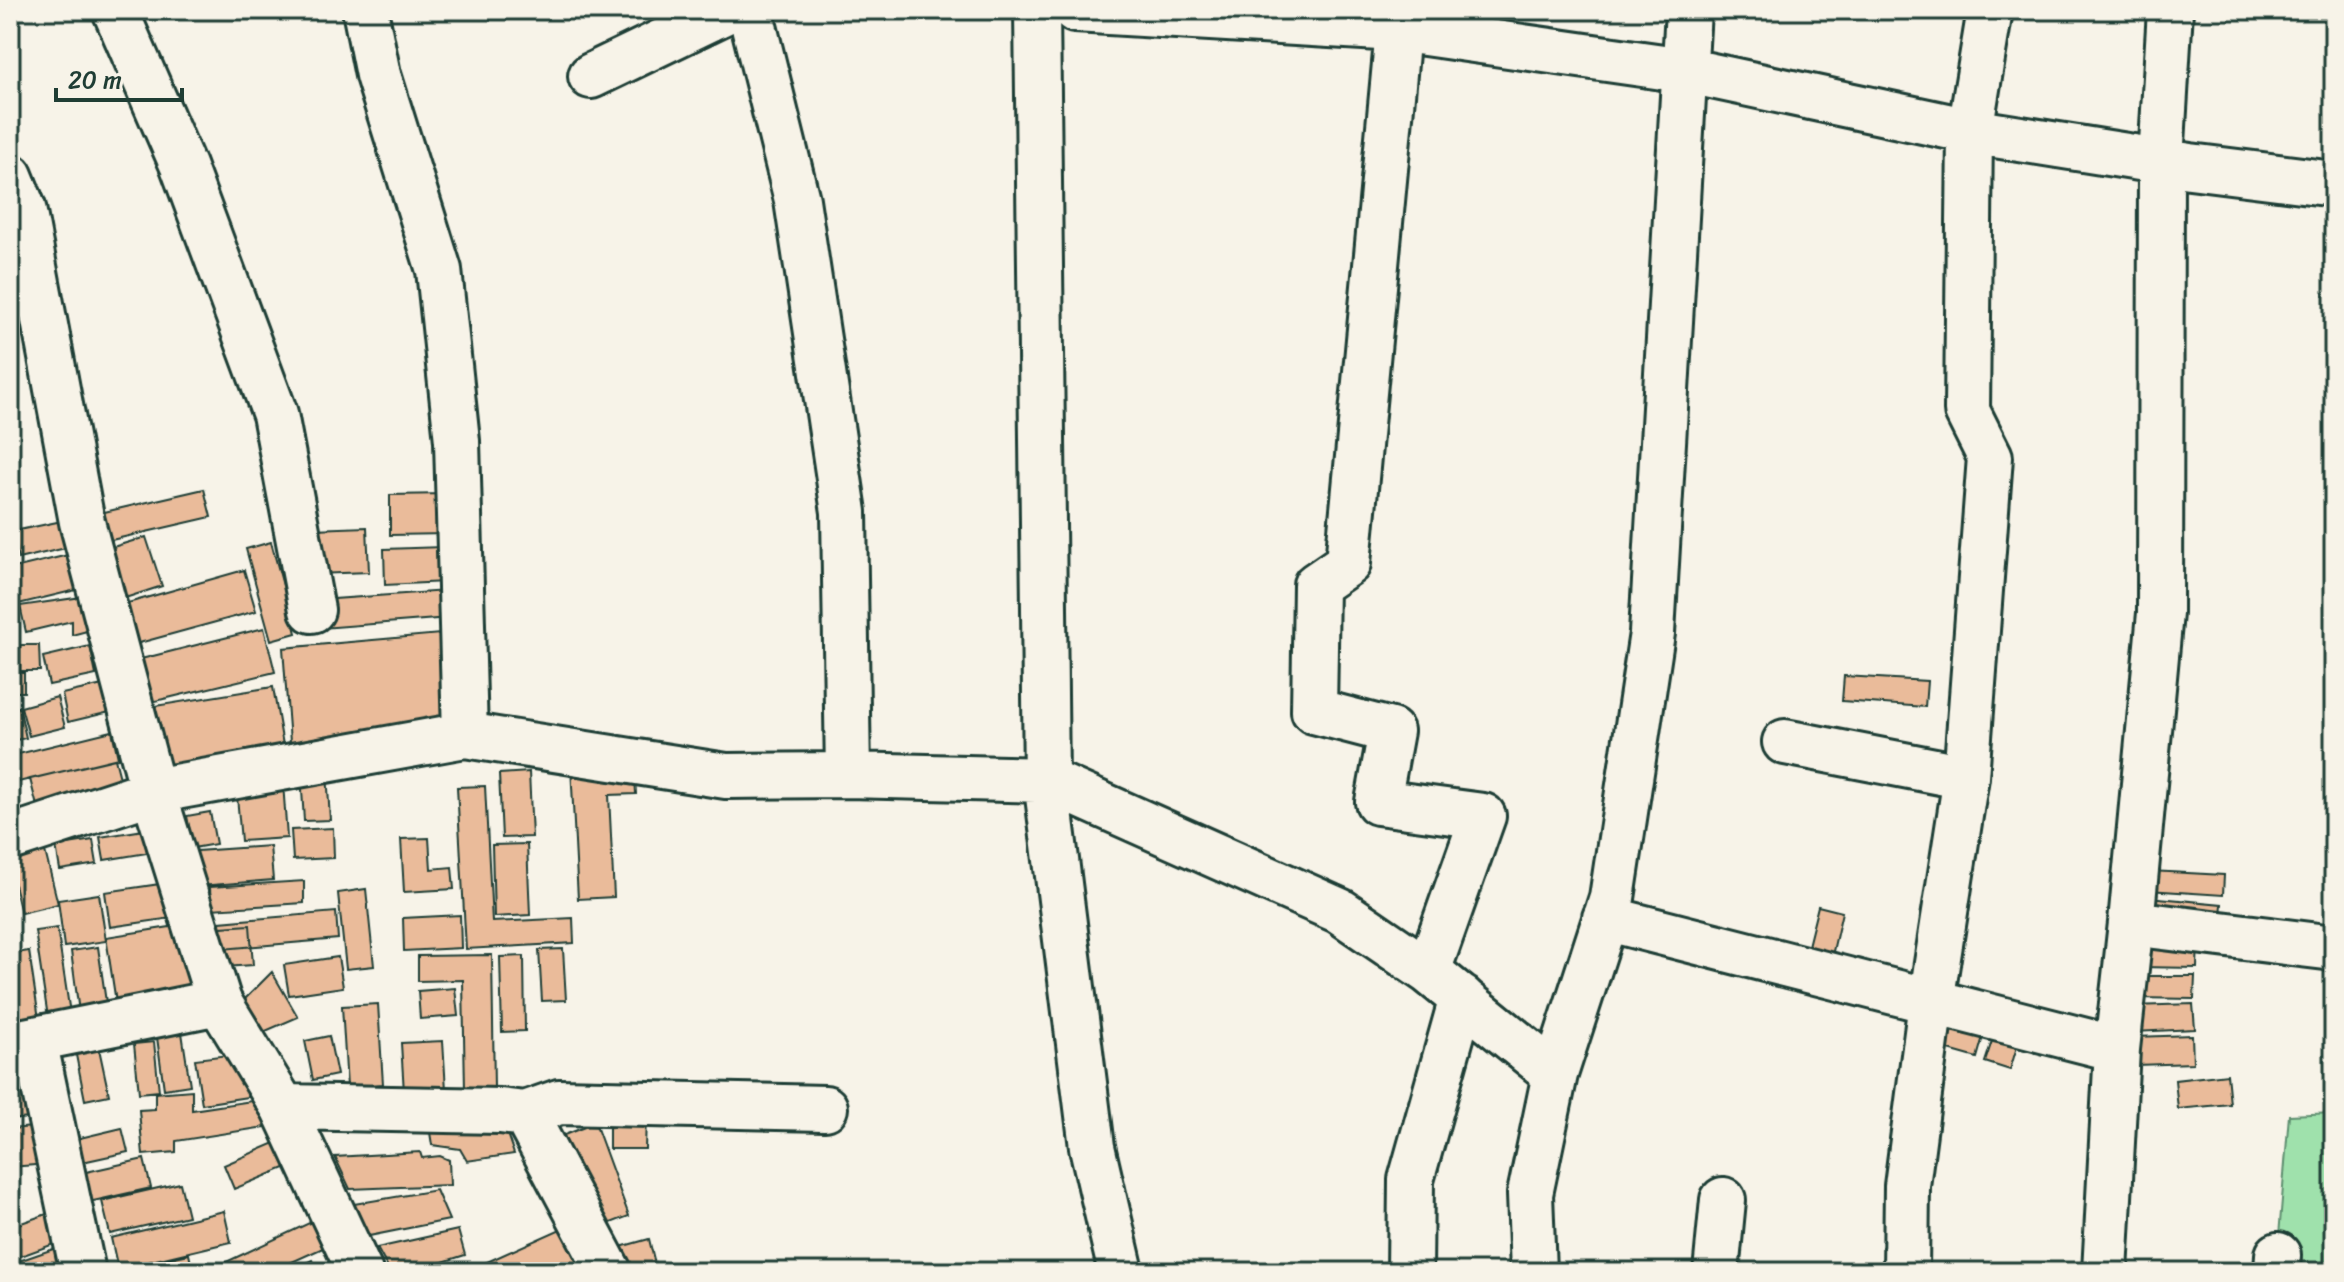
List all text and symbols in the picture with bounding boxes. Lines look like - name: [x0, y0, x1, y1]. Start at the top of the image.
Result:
- scale bar: [56, 52, 182, 102]
- text: 20 m: [68, 59, 122, 101]

